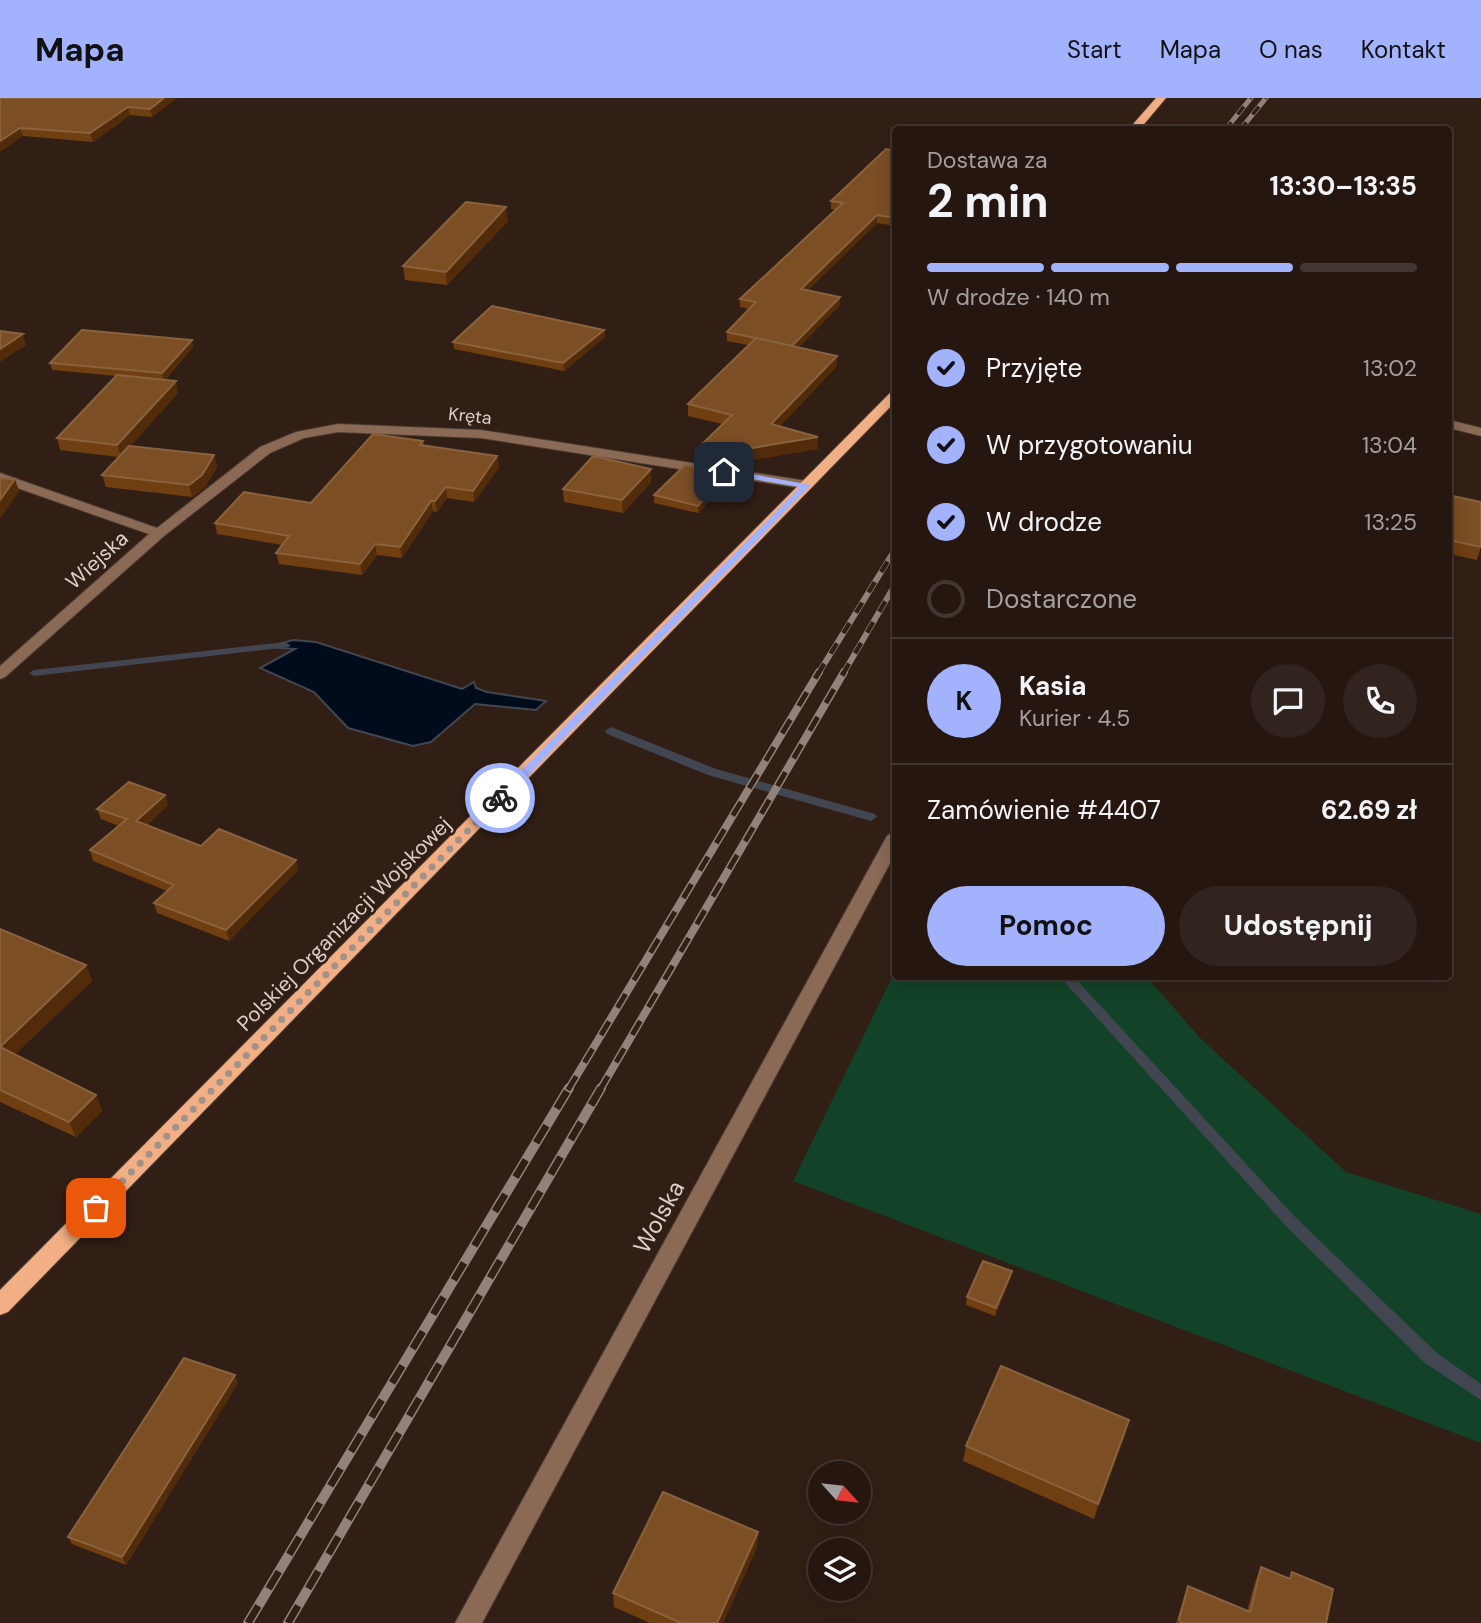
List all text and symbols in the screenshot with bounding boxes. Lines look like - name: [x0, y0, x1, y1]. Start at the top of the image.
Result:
- text: Mapa: [35, 28, 125, 71]
- text: Start: [1067, 34, 1122, 65]
- text: Mapa: [1160, 34, 1221, 65]
- text: O nas: [1259, 34, 1323, 65]
- text: Kontakt: [1361, 34, 1446, 65]
- text: Dostawa za: [927, 145, 1048, 175]
- text: 13:30–13:35: [1270, 169, 1417, 203]
- text: 2 min: [927, 171, 1049, 231]
- text: W drodze · 140 m: [927, 282, 1110, 312]
- icon: check: [927, 349, 965, 387]
- text: Przyjęte: [986, 351, 1082, 385]
- text: 13:02: [1363, 353, 1417, 383]
- street label: Kręta: [447, 402, 493, 430]
- icon: check: [927, 426, 965, 464]
- text: W przygotowaniu: [986, 428, 1193, 462]
- text: 13:04: [1362, 430, 1417, 460]
- pin: [694, 442, 754, 502]
- icon: home: [705, 453, 743, 491]
- icon: check: [927, 503, 965, 541]
- text: W drodze: [986, 505, 1102, 539]
- text: 13:25: [1364, 507, 1417, 537]
- street label: Wiejska: [60, 525, 134, 595]
- text: Dostarczone: [986, 582, 1137, 616]
- button: chat: [1251, 664, 1325, 738]
- button: phone: [1343, 664, 1417, 738]
- text: Kasia: [1019, 669, 1086, 703]
- text: K: [956, 684, 972, 718]
- text: Kurier · 4.5: [1019, 703, 1130, 733]
- courier: [465, 763, 535, 833]
- icon: bike: [481, 779, 519, 817]
- text: Zamówienie #4407: [927, 793, 1161, 827]
- text: 62.69 zł: [1321, 793, 1417, 827]
- street label: Polskiej Organizacji Wojskowej: [231, 811, 457, 1037]
- button: Pomoc: [927, 886, 1165, 966]
- button: Udostępnij: [1179, 886, 1417, 966]
- street label: Wolska: [626, 1175, 691, 1259]
- pin: [66, 1178, 126, 1238]
- icon: bag: [77, 1189, 115, 1227]
- north arrow: [808, 1461, 872, 1524]
- map controls: [808, 1461, 871, 1601]
- button: layers: [808, 1538, 871, 1601]

